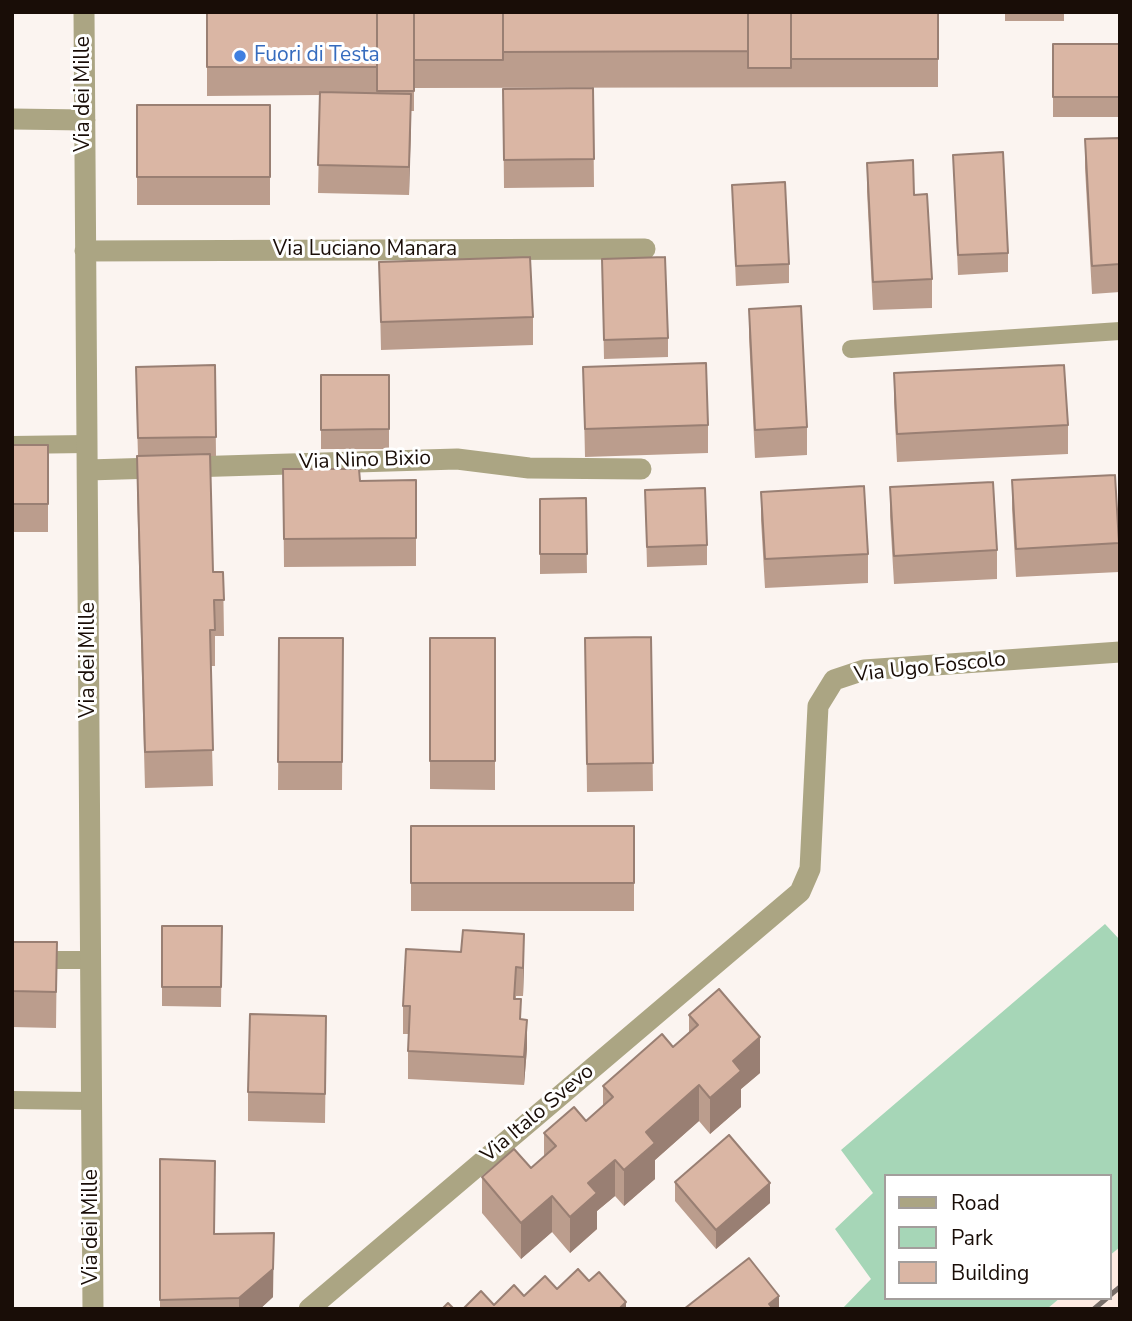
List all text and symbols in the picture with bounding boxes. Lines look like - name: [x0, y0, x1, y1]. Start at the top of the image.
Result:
- street label: Via dei Mille: [71, 36, 97, 152]
- place label: Fuori di Testa: [254, 43, 380, 69]
- marker: Fuori di Testa: [232, 48, 248, 64]
- street label: Via Luciano Manara: [273, 237, 457, 263]
- street label: Via Nino Bixio: [299, 446, 431, 476]
- street label: Via dei Mille: [76, 602, 102, 718]
- street label: Via Ugo Foscolo: [853, 648, 1007, 688]
- street label: Via Italo Svevo: [476, 1059, 600, 1169]
- street label: Via dei Mille: [79, 1169, 105, 1285]
- legend: [884, 1174, 1111, 1300]
- text: Road: [951, 1189, 1000, 1217]
- text: Park: [951, 1224, 993, 1252]
- text: Building: [951, 1259, 1029, 1287]

